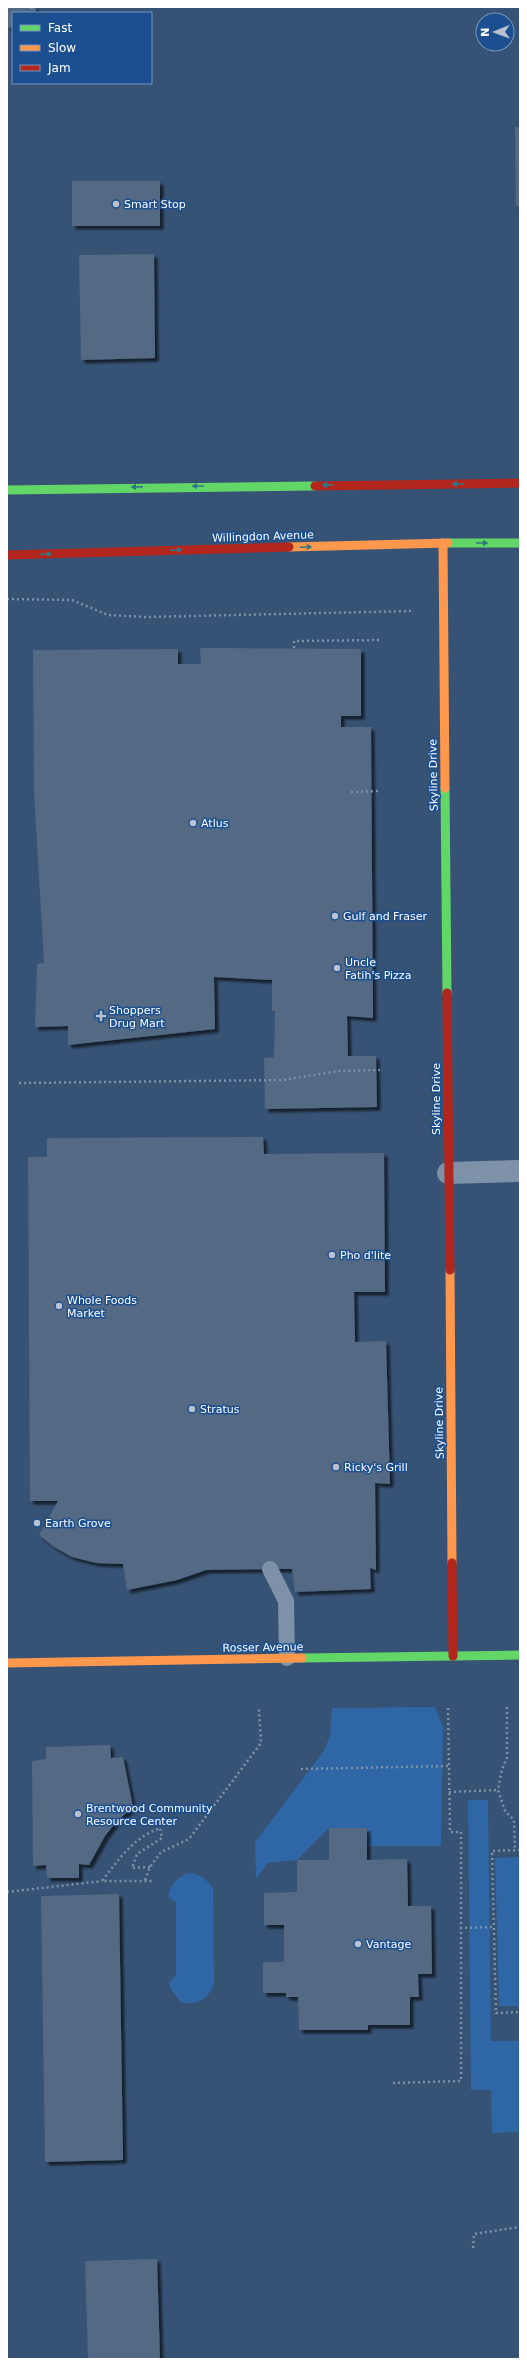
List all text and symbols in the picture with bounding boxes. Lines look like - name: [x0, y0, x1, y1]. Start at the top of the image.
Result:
- legend: [12, 12, 152, 84]
- north arrow: [475, 12, 515, 52]
- text: Fast: [48, 21, 72, 35]
- text: N: [479, 27, 492, 37]
- text: Slow: [48, 41, 76, 55]
- text: Jam: [47, 61, 71, 75]
- place label: Smart Stop: [124, 198, 186, 211]
- marker: Smart Stop: [111, 199, 121, 209]
- one-way arrow: [451, 481, 464, 487]
- one-way arrow: [321, 482, 334, 488]
- one-way arrow: [191, 483, 204, 489]
- one-way arrow: [130, 484, 143, 490]
- street label: Willingdon Avenue: [212, 528, 314, 545]
- one-way arrow: [476, 540, 489, 546]
- one-way arrow: [300, 543, 312, 550]
- one-way arrow: [170, 547, 182, 554]
- one-way arrow: [40, 551, 53, 557]
- street label: Skyline Drive: [426, 739, 441, 811]
- place label: Atlus: [201, 817, 229, 830]
- marker: Atlus: [188, 818, 198, 828]
- place label: Gulf and Fraser: [343, 910, 427, 923]
- marker: Gulf and Fraser: [330, 911, 340, 921]
- place label: Uncle Fatih's Pizza: [345, 956, 411, 982]
- marker: Uncle Fatih's Pizza: [332, 963, 342, 973]
- place label: Shoppers Drug Mart: [109, 1004, 165, 1030]
- marker: Shoppers Drug Mart: [96, 1011, 106, 1021]
- street label: Skyline Drive: [430, 1063, 443, 1135]
- place label: Pho d'lite: [340, 1249, 391, 1262]
- marker: Pho d'lite: [327, 1250, 337, 1260]
- place label: Whole Foods Market: [67, 1294, 137, 1320]
- marker: Whole Foods Market: [54, 1301, 64, 1311]
- street label: Skyline Drive: [432, 1387, 447, 1459]
- place label: Stratus: [200, 1403, 240, 1416]
- marker: Stratus: [187, 1404, 197, 1414]
- place label: Ricky's Grill: [344, 1461, 408, 1474]
- marker: Ricky's Grill: [331, 1462, 341, 1472]
- place label: Earth Grove: [45, 1517, 111, 1530]
- marker: Earth Grove: [32, 1518, 42, 1528]
- street label: Rosser Avenue: [222, 1640, 304, 1655]
- place label: Brentwood Community Resource Center: [86, 1802, 213, 1828]
- marker: Brentwood Community Resource Center: [73, 1809, 83, 1819]
- place label: Vantage: [366, 1938, 411, 1951]
- marker: Vantage: [353, 1939, 363, 1949]

